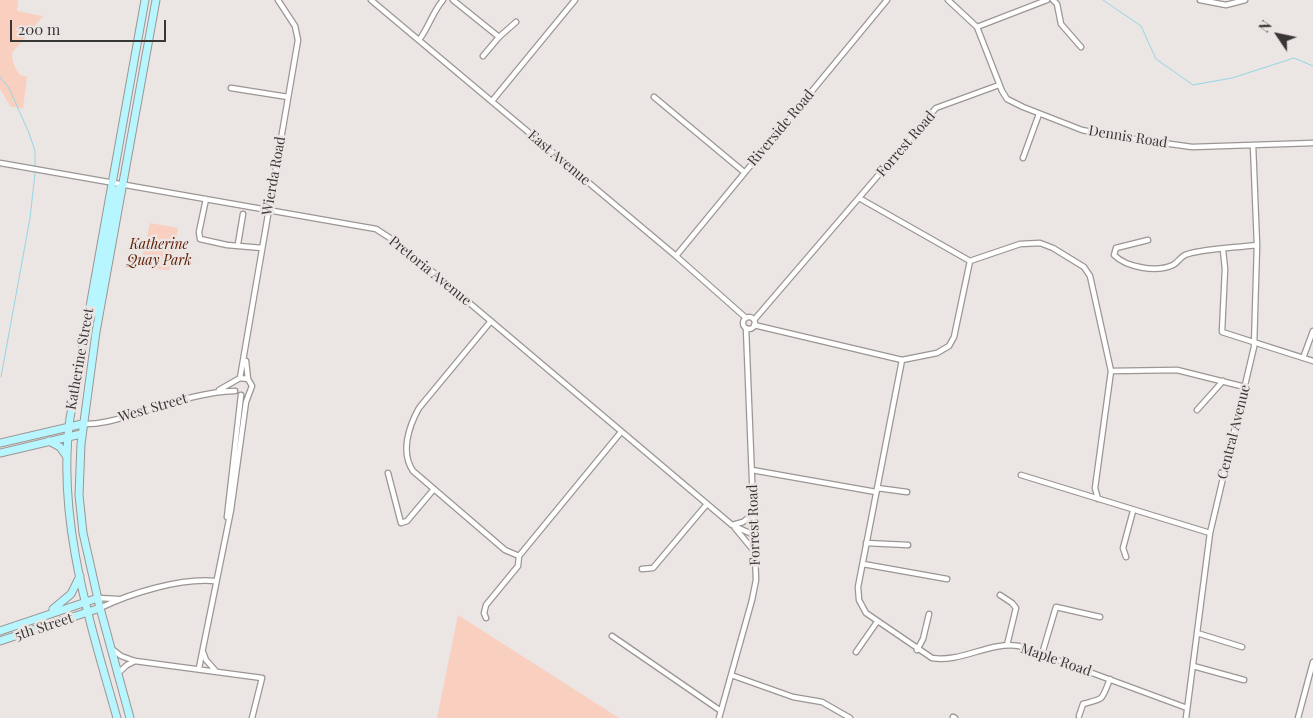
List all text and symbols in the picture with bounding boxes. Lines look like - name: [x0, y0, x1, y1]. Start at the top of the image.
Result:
- scale bar: [12, 10, 169, 42]
- north arrow: [1253, 10, 1303, 60]
- text: N: [1254, 17, 1276, 36]
- text: 200 m: [18, 19, 60, 39]
- street label: Riverside Road: [744, 87, 818, 169]
- street label: Forrest Road: [873, 108, 939, 180]
- street label: Dennis Road: [1087, 122, 1169, 152]
- street label: East Avenue: [524, 127, 594, 189]
- street label: Wierda Road: [259, 135, 289, 217]
- street label: Pretoria Avenue: [386, 233, 474, 309]
- park label: Katherine Quay Park: [126, 237, 192, 270]
- street label: Katherine Street: [63, 307, 97, 411]
- street label: Central Avenue: [1214, 383, 1254, 481]
- street label: West Street: [117, 390, 189, 426]
- street label: Forrest Road: [744, 484, 764, 566]
- street label: 5th Street: [13, 610, 75, 644]
- street label: Maple Road: [1019, 640, 1093, 680]

